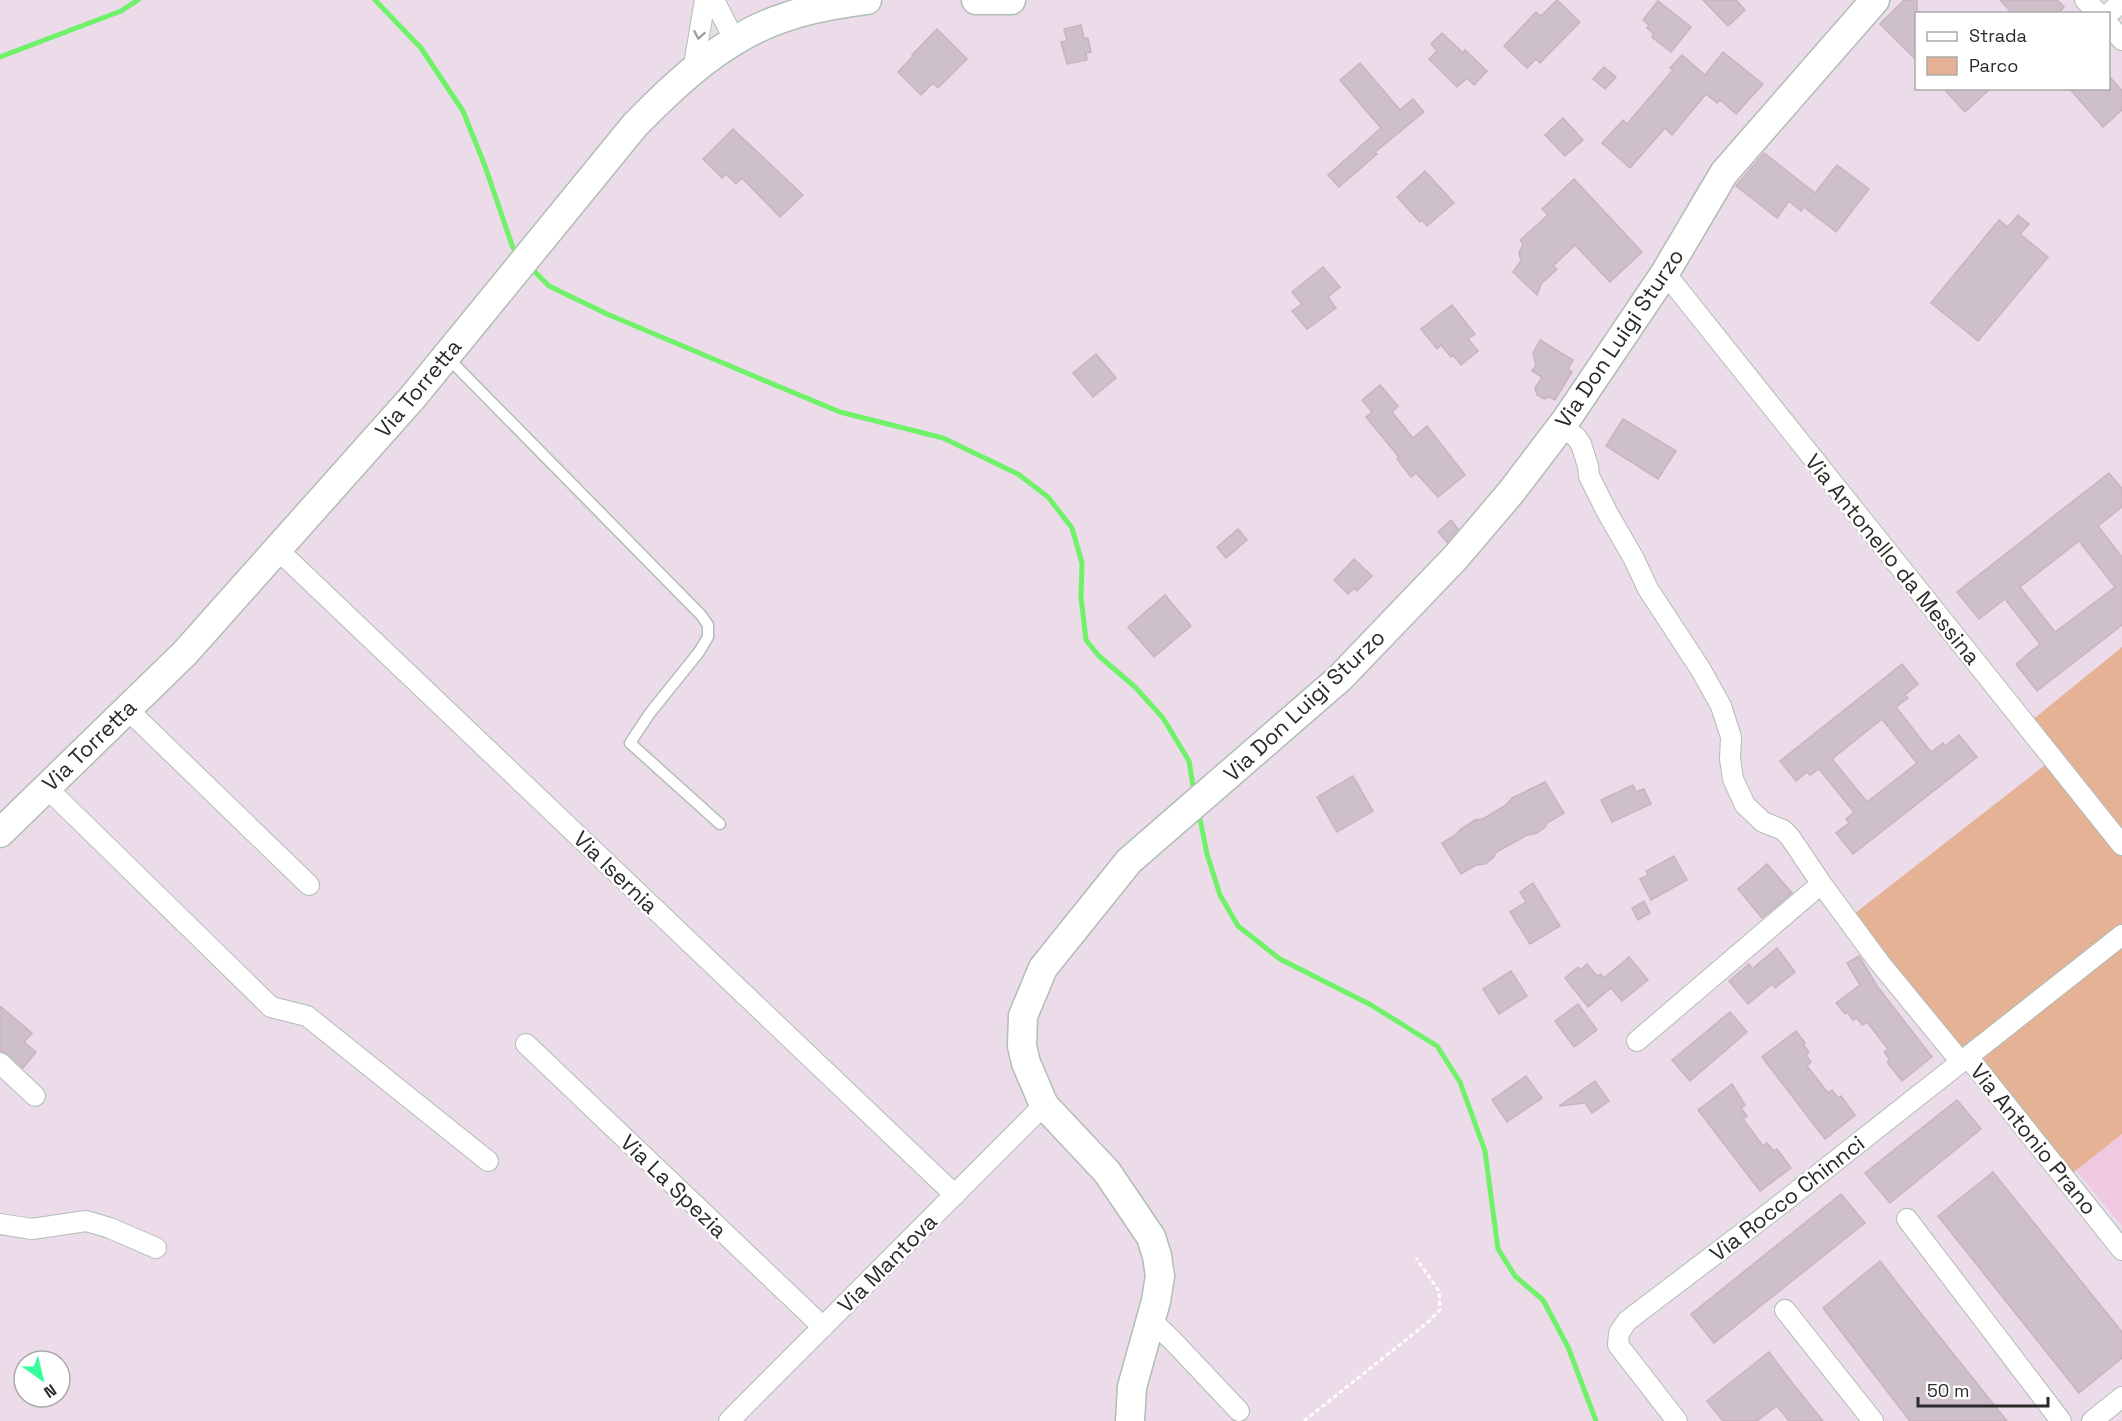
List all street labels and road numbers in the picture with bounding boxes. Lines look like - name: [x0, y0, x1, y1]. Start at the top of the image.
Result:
- street label: Via Don Luigi Sturzo: [1549, 243, 1689, 433]
- street label: Via Torretta: [369, 333, 468, 443]
- street label: Via Antonello da Messina: [1799, 448, 1987, 670]
- street label: Via Don Luigi Sturzo: [1217, 623, 1391, 787]
- street label: Via Torretta: [36, 693, 142, 797]
- street label: Via Isernia: [568, 825, 665, 920]
- street label: Via Antonio Prano: [1964, 1058, 2104, 1220]
- street label: Via La Spezia: [615, 1128, 733, 1244]
- street label: Via Rocco Chinnci: [1704, 1129, 1870, 1267]
- street label: Via Mantova: [831, 1207, 943, 1319]

